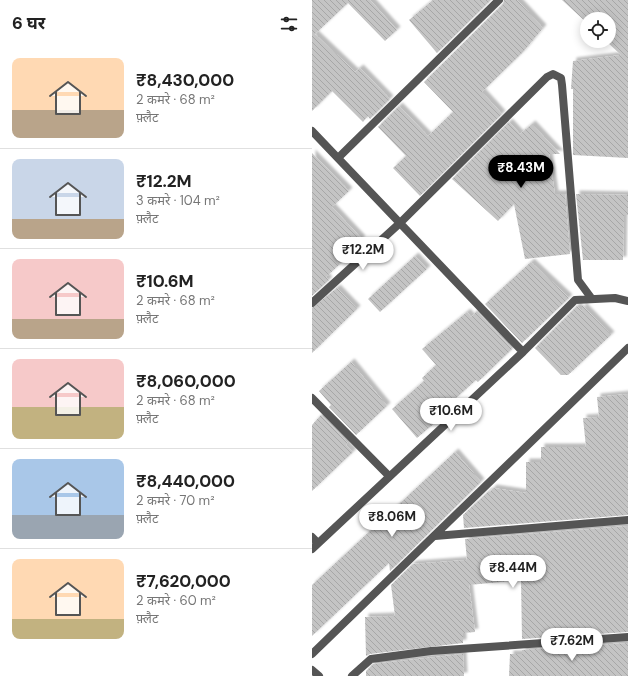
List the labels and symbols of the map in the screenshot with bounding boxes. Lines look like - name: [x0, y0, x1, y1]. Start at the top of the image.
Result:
- pin: ₹8.43M: [488, 155, 554, 189]
- pin: ₹12.2M: [330, 237, 396, 271]
- pin: ₹10.6M: [418, 398, 484, 432]
- pin: ₹8.06M: [359, 504, 425, 538]
- pin: ₹8.44M: [480, 555, 546, 589]
- pin: ₹7.62M: [539, 628, 605, 662]

